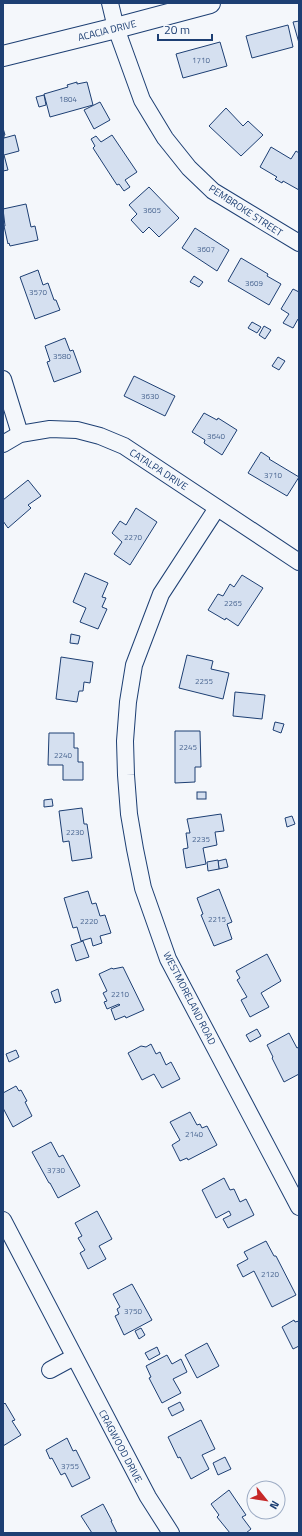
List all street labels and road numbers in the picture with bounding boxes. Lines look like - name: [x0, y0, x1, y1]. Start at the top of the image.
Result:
- street label: ACACIA DRIVE: [76, 16, 138, 45]
- street label: PEMBROKE STREET: [206, 181, 286, 240]
- street label: CATALPA DRIVE: [127, 445, 191, 494]
- street label: WESTMORELAND ROAD: [160, 949, 220, 1047]
- street label: CRAGWOOD DRIVE: [95, 1407, 146, 1486]

